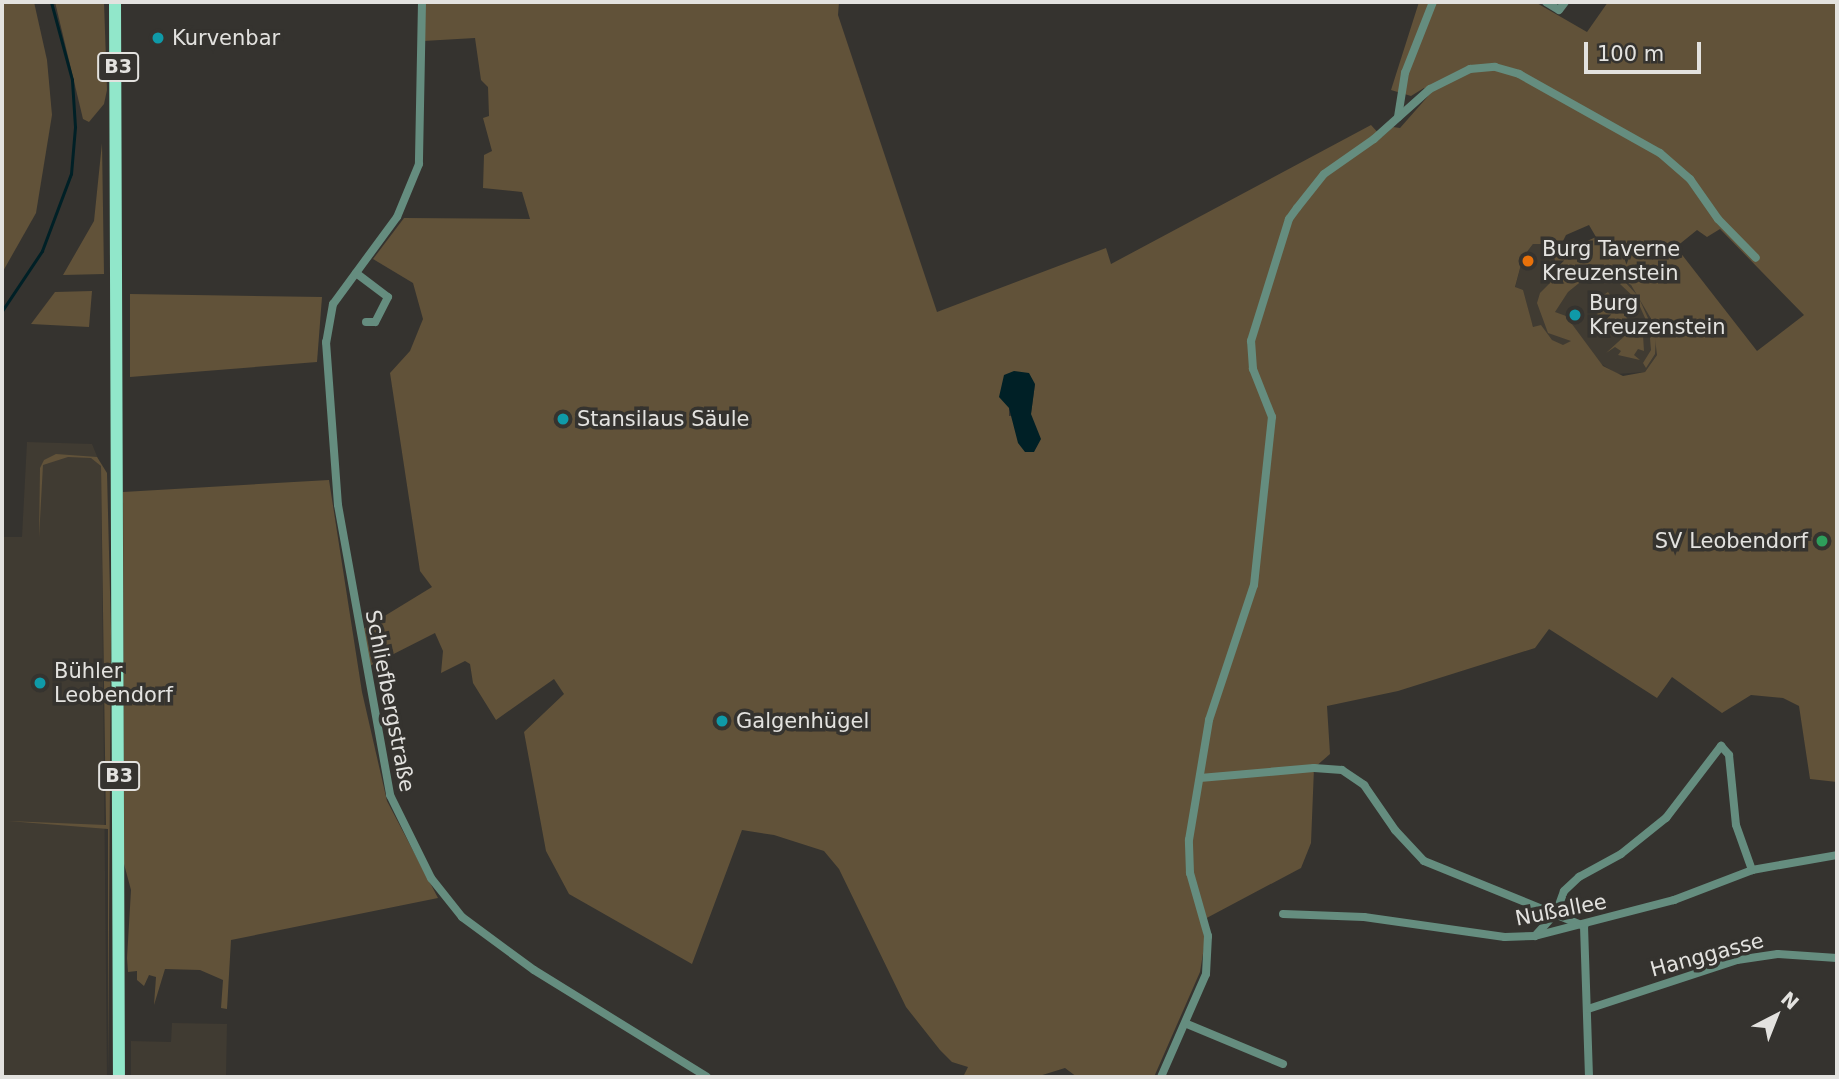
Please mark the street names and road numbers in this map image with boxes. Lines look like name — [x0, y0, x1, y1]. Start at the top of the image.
road number: B3 — [97, 52, 139, 82]
street label: Schliefbergstraße — [360, 608, 420, 794]
road number: B3 — [98, 761, 140, 792]
street label: Nußallee — [1513, 889, 1609, 931]
street label: Hanggasse — [1648, 928, 1766, 982]

